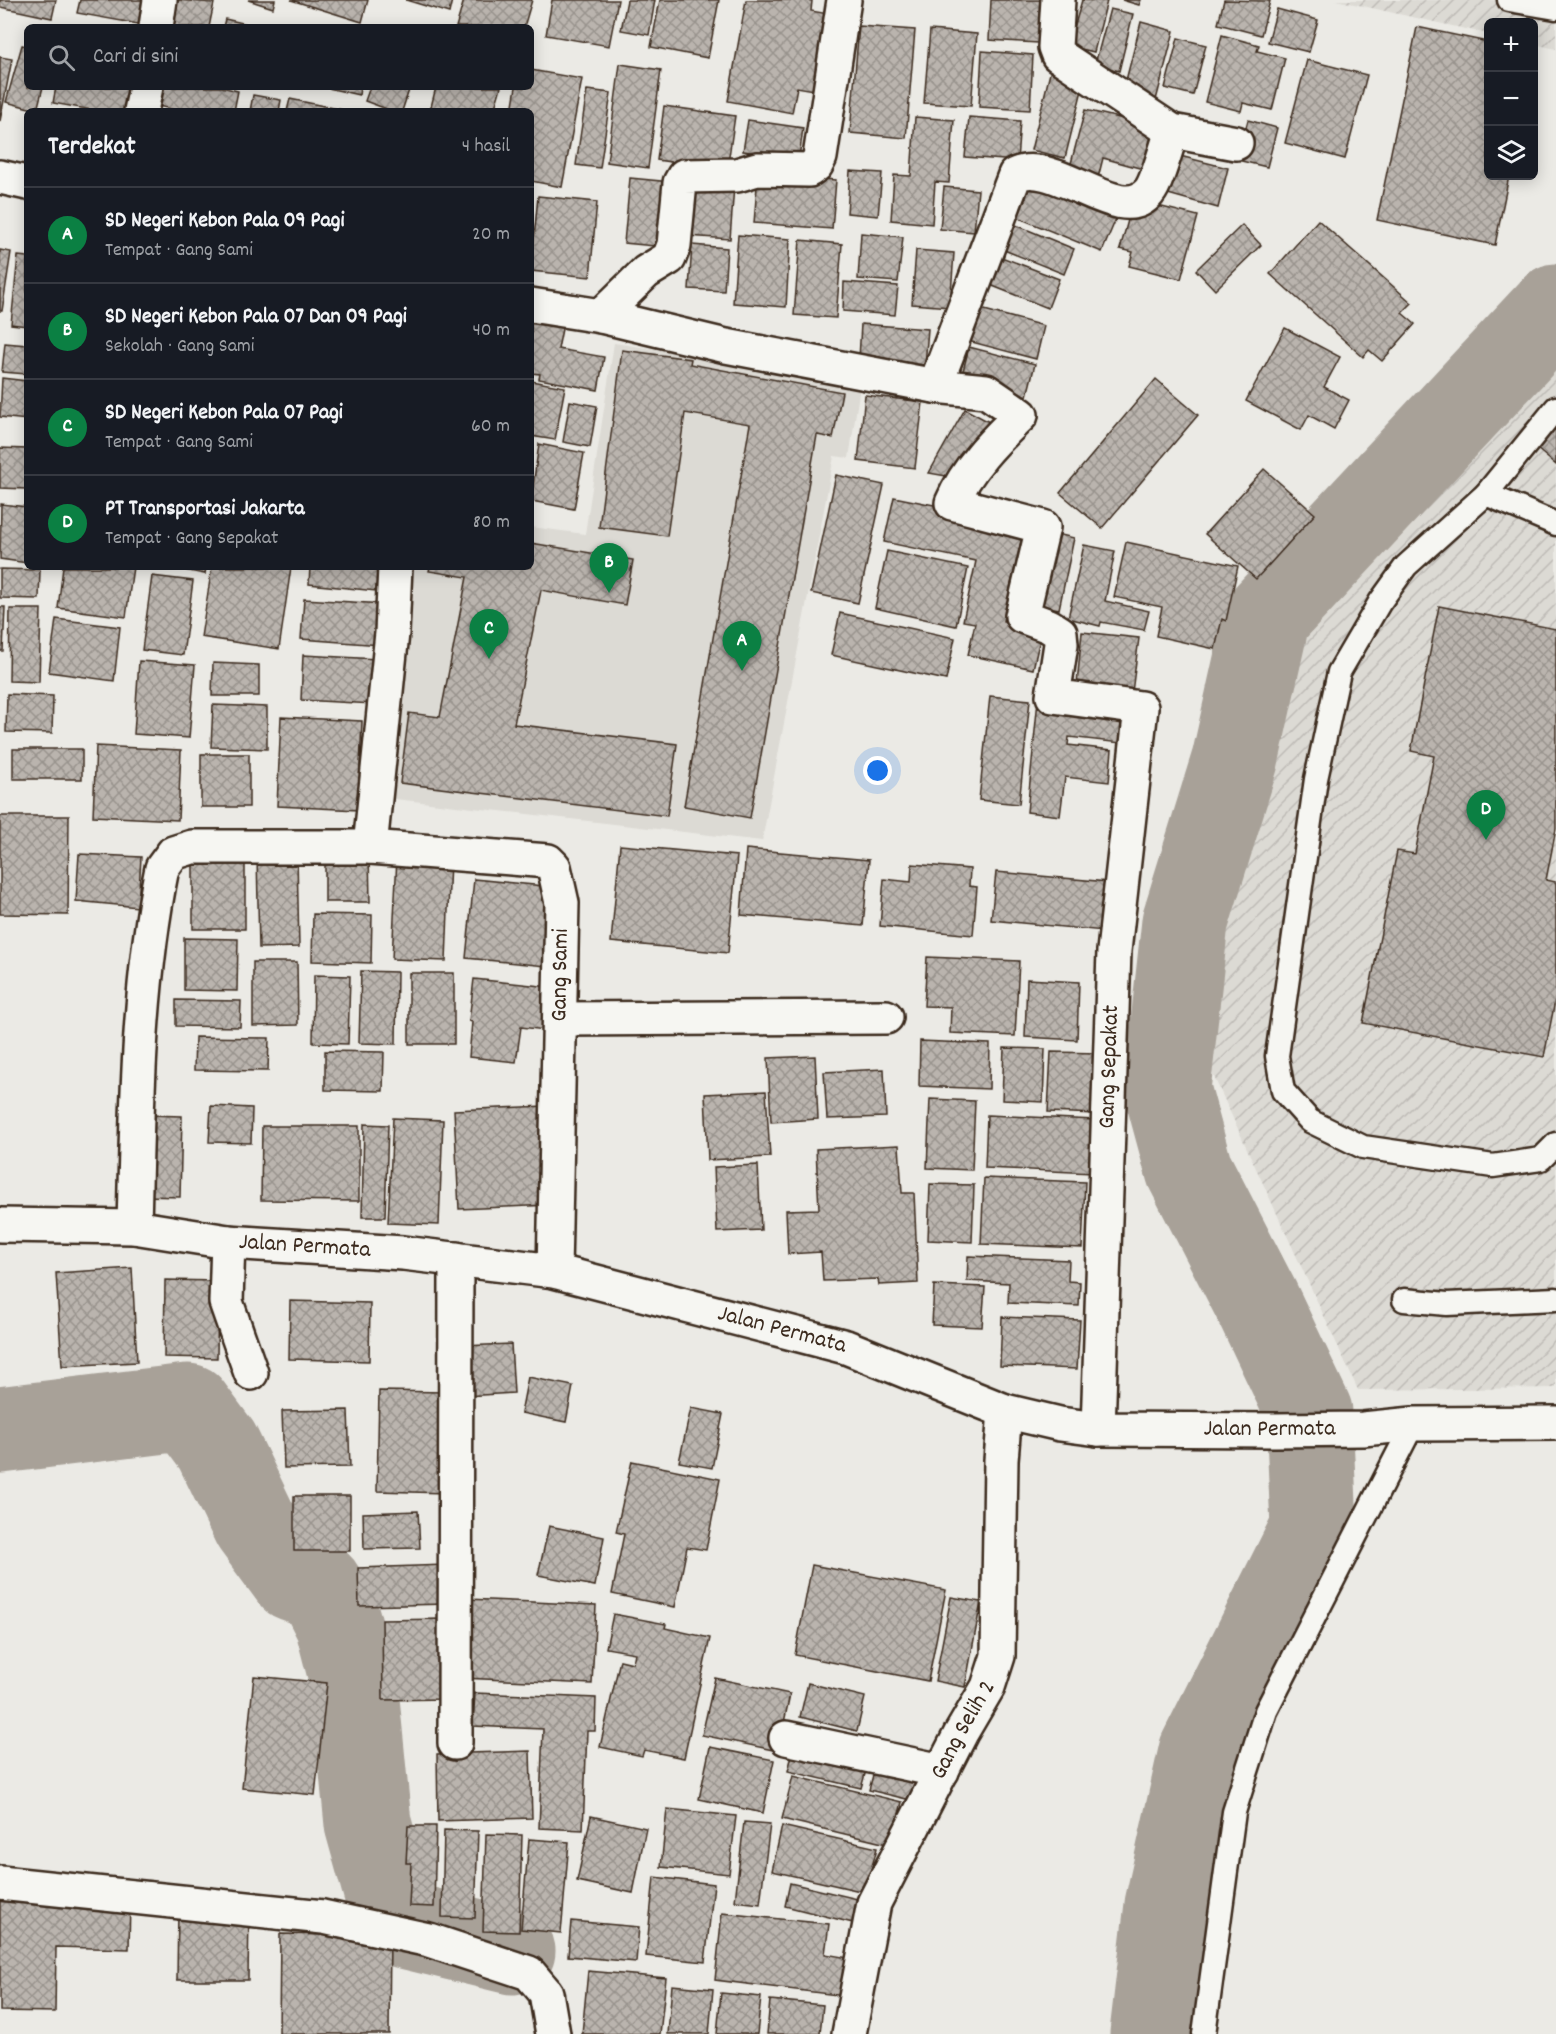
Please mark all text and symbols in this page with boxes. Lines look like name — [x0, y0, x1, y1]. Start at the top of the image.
map controls — [1484, 18, 1538, 180]
button: + — [1484, 18, 1538, 72]
search box — [24, 24, 534, 90]
icon: search — [45, 41, 78, 74]
text: Cari di sini — [93, 42, 178, 73]
button: − — [1484, 72, 1538, 126]
button: layers — [1484, 126, 1538, 180]
text: Terdekat — [48, 129, 136, 166]
text: 4 hasil — [462, 133, 510, 161]
text: SD Negeri Kebon Pala 09 Pagi — [105, 206, 345, 237]
text: A — [62, 221, 73, 249]
text: 20 m — [472, 221, 510, 249]
text: Tempat · Gang Sami — [105, 237, 253, 265]
text: SD Negeri Kebon Pala 07 Dan 09 Pagi — [105, 302, 407, 333]
text: B — [63, 317, 72, 345]
text: 40 m — [472, 317, 510, 345]
text: Sekolah · Gang Sami — [105, 333, 254, 361]
text: SD Negeri Kebon Pala 07 Pagi — [105, 398, 343, 429]
text: C — [63, 413, 72, 441]
text: 60 m — [471, 413, 510, 441]
text: Tempat · Gang Sami — [105, 429, 253, 457]
text: PT Transportasi Jakarta — [105, 494, 305, 525]
text: D — [62, 509, 73, 537]
text: 80 m — [473, 509, 510, 537]
text: Tempat · Gang Sepakat — [105, 525, 279, 553]
pin: B — [590, 544, 628, 593]
pin: C — [470, 610, 508, 659]
pin: A — [722, 622, 762, 671]
your location — [863, 756, 892, 785]
pin: D — [1466, 790, 1506, 840]
street label: Gang Sami — [543, 928, 579, 1022]
street label: Gang Sepakat — [1091, 1004, 1129, 1130]
street label: Jalan Permata — [238, 1226, 372, 1268]
street label: Jalan Permata — [714, 1297, 851, 1364]
street label: Jalan Permata — [1203, 1412, 1336, 1447]
street label: Gang Selih 2 — [923, 1674, 1005, 1786]

